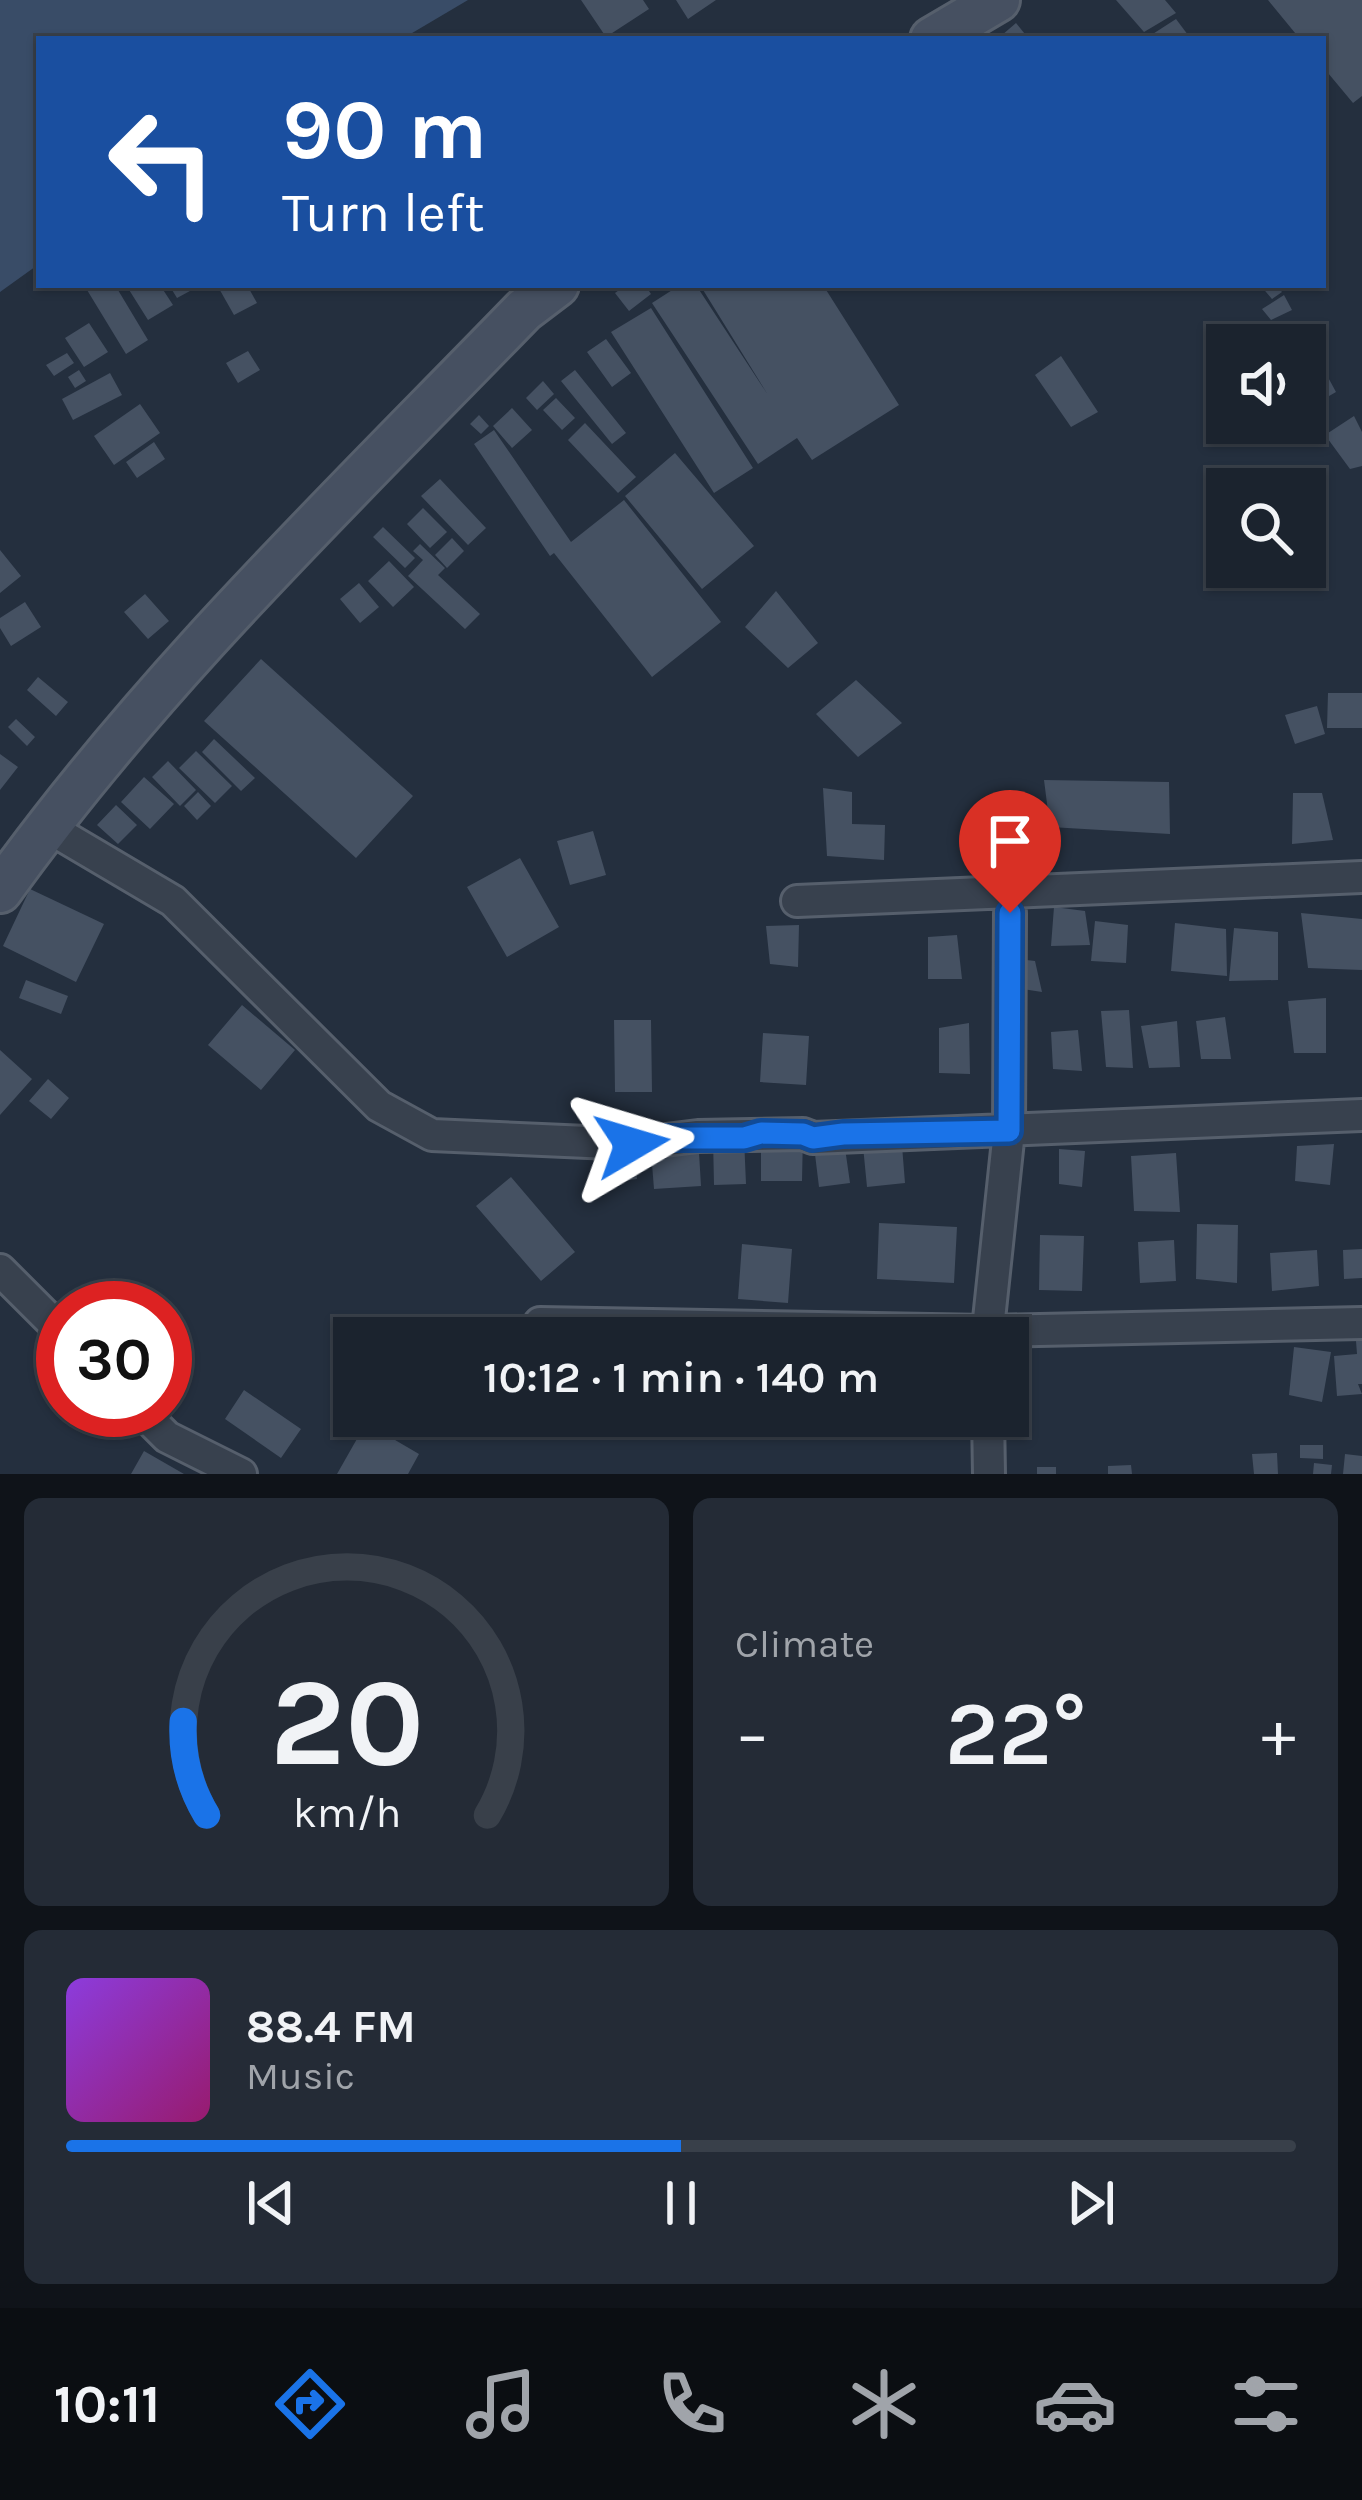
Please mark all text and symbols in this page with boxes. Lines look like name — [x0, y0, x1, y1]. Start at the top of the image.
text: 90 m — [282, 81, 487, 179]
icon: left — [84, 84, 240, 240]
text: Turn left — [282, 181, 485, 245]
map controls — [1206, 324, 1326, 588]
button: sound — [1206, 324, 1326, 444]
button: search — [1206, 468, 1326, 588]
pin — [959, 790, 1061, 913]
icon: arrive — [977, 808, 1043, 874]
position arrow — [569, 1081, 695, 1207]
speed limit sign: 30 — [36, 1281, 192, 1437]
text: 10:12 · 1 min · 140 m — [483, 1351, 879, 1403]
text: Climate — [735, 1621, 874, 1667]
text: 20 — [269, 1650, 424, 1795]
text: 22° — [945, 1681, 1086, 1787]
text: − — [735, 1695, 770, 1773]
text: + — [1261, 1695, 1296, 1773]
text: km/h — [292, 1788, 401, 1838]
text: 88.4 FM — [246, 2001, 416, 2053]
text: Music — [246, 2053, 355, 2099]
icon: previous — [238, 2170, 304, 2236]
icon: pause — [648, 2170, 714, 2236]
icon: next — [1058, 2170, 1124, 2236]
icon: directions — [268, 2362, 352, 2446]
icon: music — [459, 2362, 543, 2446]
icon: phone — [650, 2362, 734, 2446]
icon: climate — [842, 2362, 926, 2446]
icon: car — [1033, 2362, 1117, 2446]
icon: filters — [1224, 2362, 1308, 2446]
text: 10:11 — [54, 2372, 160, 2436]

